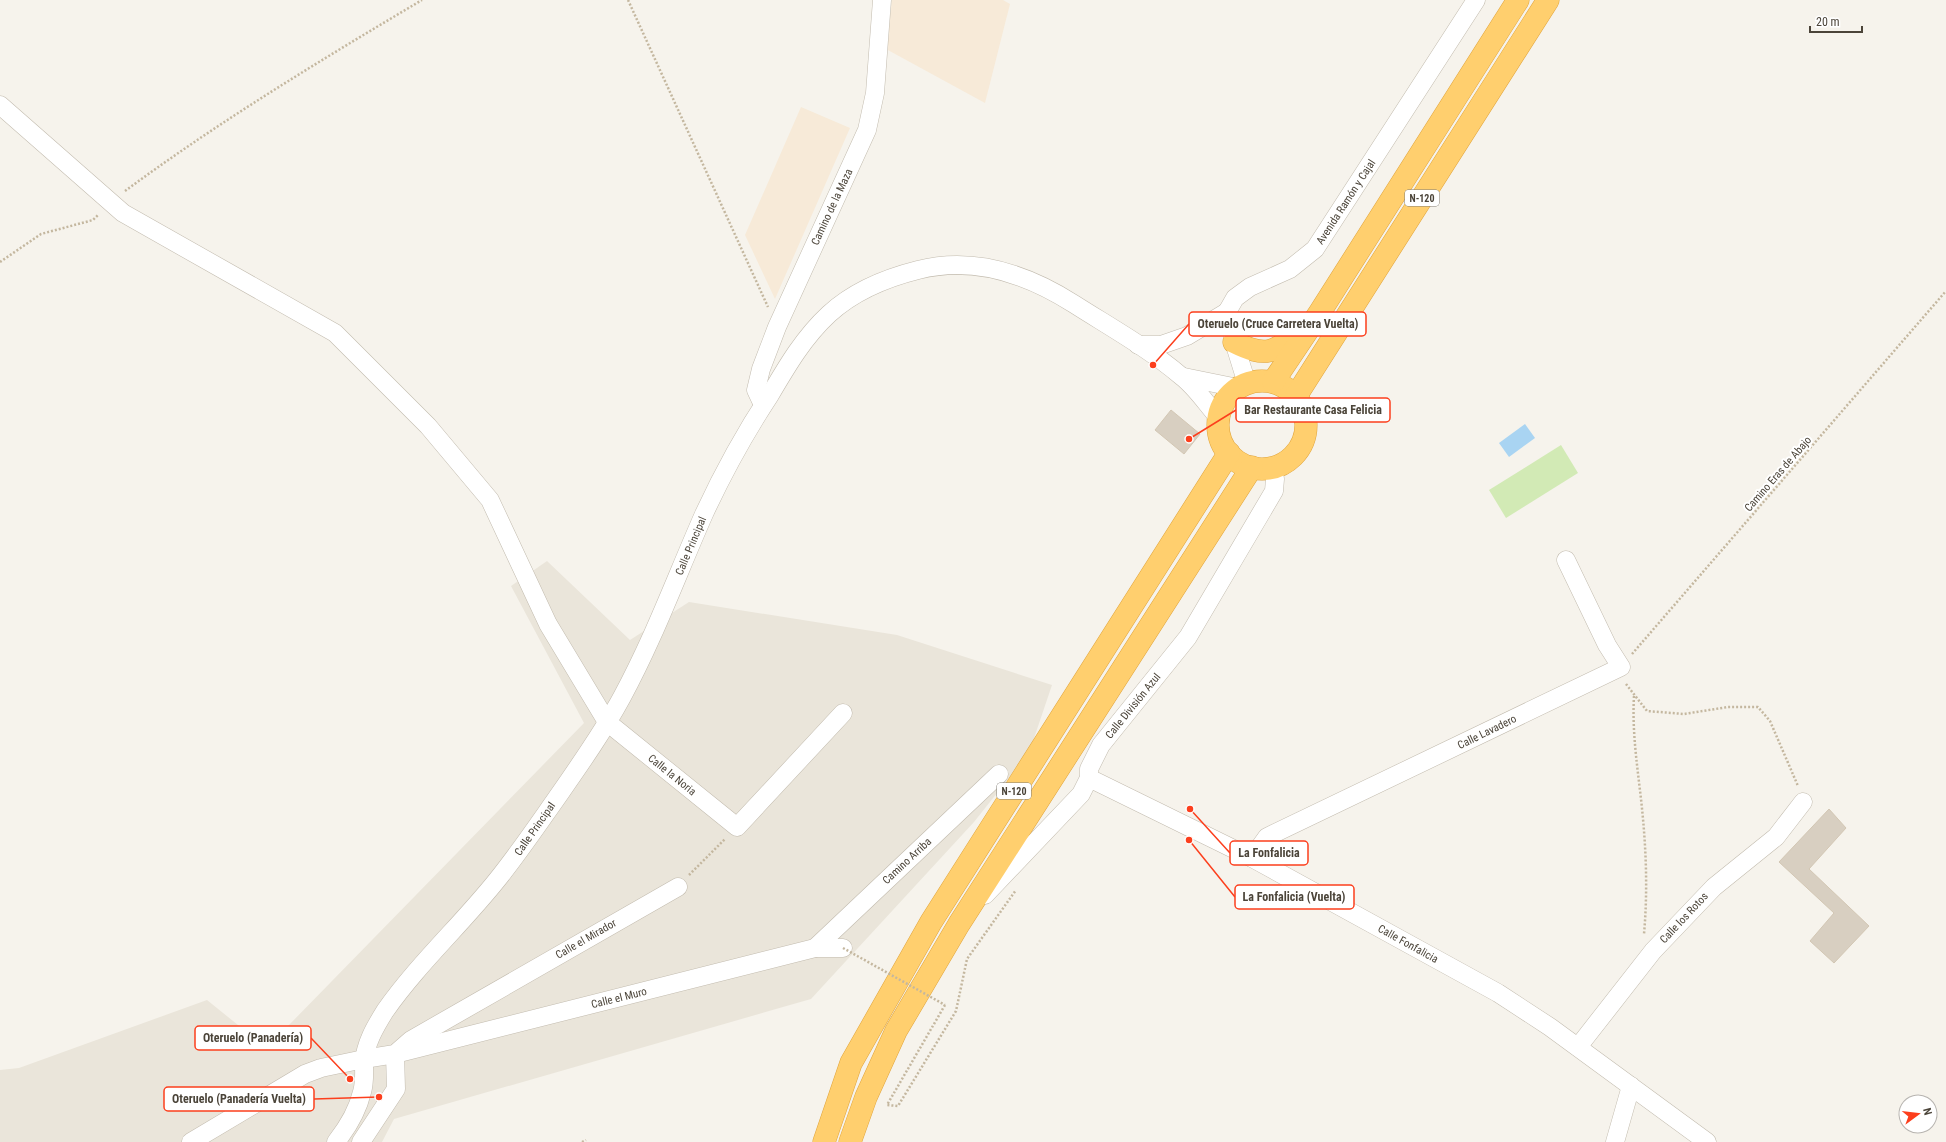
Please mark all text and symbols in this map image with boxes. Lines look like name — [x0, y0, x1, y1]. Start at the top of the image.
scale bar — [1810, 8, 1862, 34]
text: 20 m — [1816, 15, 1840, 29]
street label: Avenida Ramón y Cajal — [1314, 157, 1378, 247]
street label: Camino de la Maza — [809, 167, 855, 247]
road number: N-120 — [1405, 190, 1439, 206]
callout: Oteruelo (Cruce Carretera Vuelta) — [1189, 312, 1366, 336]
text: Oteruelo (Cruce Carretera Vuelta) — [1197, 317, 1359, 331]
callout: Bar Restaurante Casa Felicia — [1236, 398, 1390, 422]
text: Bar Restaurante Casa Felicia — [1244, 403, 1382, 417]
street label: Camino Eras de Abajo — [1742, 433, 1814, 514]
street label: Calle Principal — [673, 515, 709, 577]
street label: Calle División Azul — [1103, 671, 1163, 741]
street label: Calle Lavadero — [1455, 712, 1519, 752]
street label: Calle la Noria — [645, 752, 699, 798]
road number: N-120 — [997, 783, 1031, 799]
street label: Calle Principal — [512, 800, 558, 858]
street label: Camino Arriba — [880, 835, 934, 887]
callout: La Fonfalicia — [1230, 841, 1308, 865]
text: La Fonfalicia — [1238, 846, 1300, 860]
callout: La Fonfalicia (Vuelta) — [1235, 885, 1354, 909]
text: La Fonfalicia (Vuelta) — [1243, 890, 1346, 904]
street label: Calle los Rotos — [1657, 890, 1711, 946]
street label: Calle el Mirador — [553, 916, 619, 962]
street label: Calle Fonfalicia — [1376, 922, 1440, 966]
street label: Calle el Muro — [590, 985, 649, 1011]
callout: Oteruelo (Panadería) — [195, 1026, 311, 1050]
text: Oteruelo (Panadería) — [203, 1031, 303, 1045]
callout: Oteruelo (Panadería Vuelta) — [164, 1087, 314, 1111]
text: Oteruelo (Panadería Vuelta) — [172, 1092, 306, 1106]
north arrow — [1898, 1094, 1938, 1134]
text: N — [1920, 1107, 1934, 1117]

